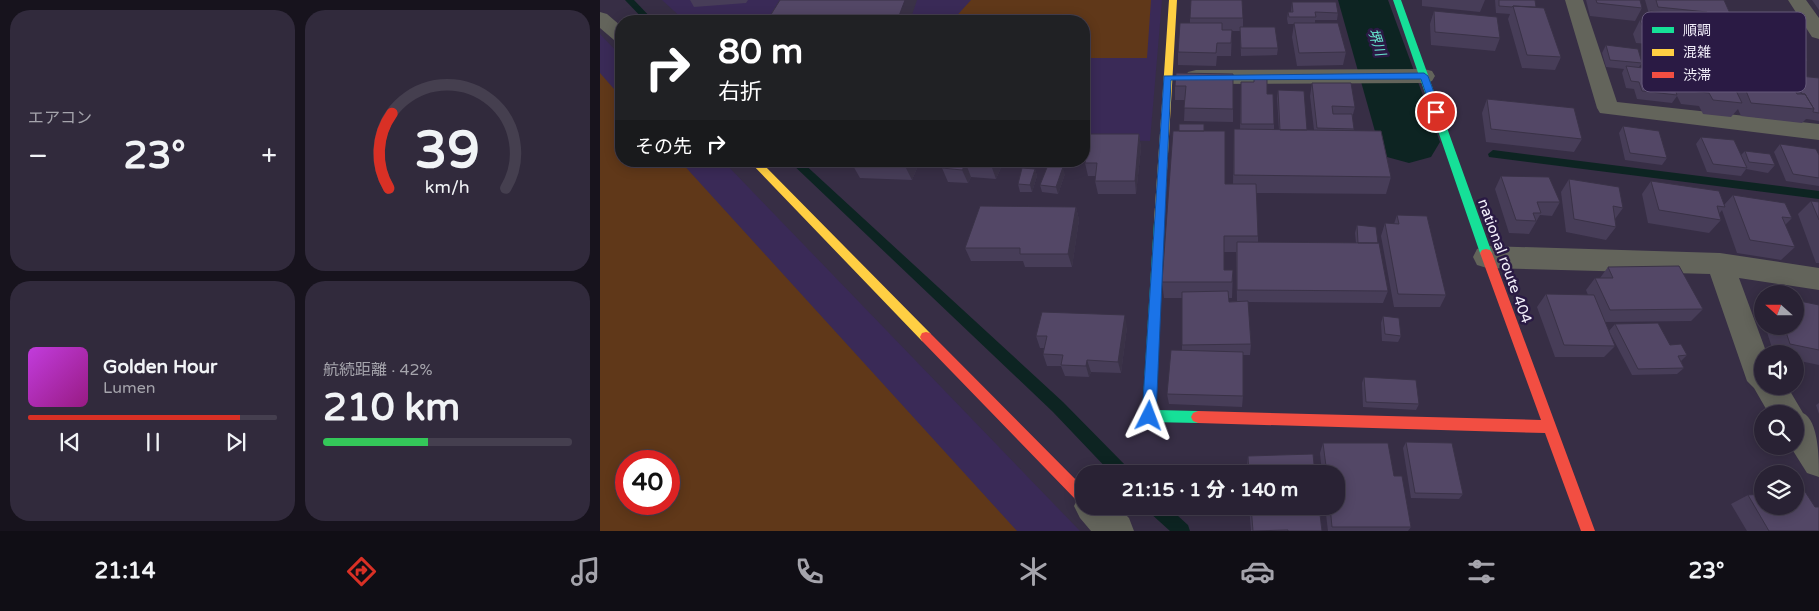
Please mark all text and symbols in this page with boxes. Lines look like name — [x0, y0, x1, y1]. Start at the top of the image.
legend — [1642, 12, 1806, 92]
text: 順調 — [1683, 22, 1711, 39]
water label: 堺川 — [1364, 26, 1390, 60]
text: 80 m — [718, 31, 803, 73]
icon: right — [635, 35, 700, 100]
text: 混雑 — [1683, 44, 1711, 61]
text: 渋滞 — [1683, 67, 1711, 84]
text: 右折 — [718, 79, 762, 105]
pin — [1415, 91, 1457, 133]
icon: arrive — [1422, 98, 1450, 126]
text: エアコン — [28, 108, 92, 128]
text: 39 — [415, 119, 480, 182]
icon: right — [702, 130, 730, 158]
text: 23° — [124, 133, 186, 179]
text: その先 — [635, 136, 692, 158]
text: − — [28, 139, 48, 173]
text: + — [261, 139, 277, 173]
text: km/h — [425, 177, 470, 198]
street label: national route 404 — [1474, 196, 1536, 326]
north arrow — [1754, 285, 1804, 335]
map controls — [1754, 285, 1804, 515]
button: sound — [1754, 345, 1804, 395]
text: Golden Hour — [103, 356, 217, 378]
text: 航続距離 · 42% — [323, 360, 433, 380]
text: Lumen — [103, 378, 155, 398]
text: 210 km — [323, 385, 460, 431]
position arrow — [1122, 389, 1174, 441]
button: search — [1754, 405, 1804, 455]
icon: previous — [56, 428, 84, 456]
icon: pause — [139, 428, 167, 456]
icon: next — [222, 428, 250, 456]
speed limit sign: 40 — [615, 450, 680, 515]
button: layers — [1754, 465, 1804, 515]
text: 21:15 · 1 分 · 140 m — [1122, 479, 1298, 501]
icon: directions — [344, 554, 379, 589]
icon: music — [568, 554, 603, 589]
icon: phone — [792, 554, 827, 589]
icon: climate — [1016, 554, 1051, 589]
icon: car — [1240, 554, 1275, 589]
icon: filters — [1464, 554, 1499, 589]
text: 21:14 — [95, 558, 155, 584]
text: 23° — [1688, 558, 1724, 584]

